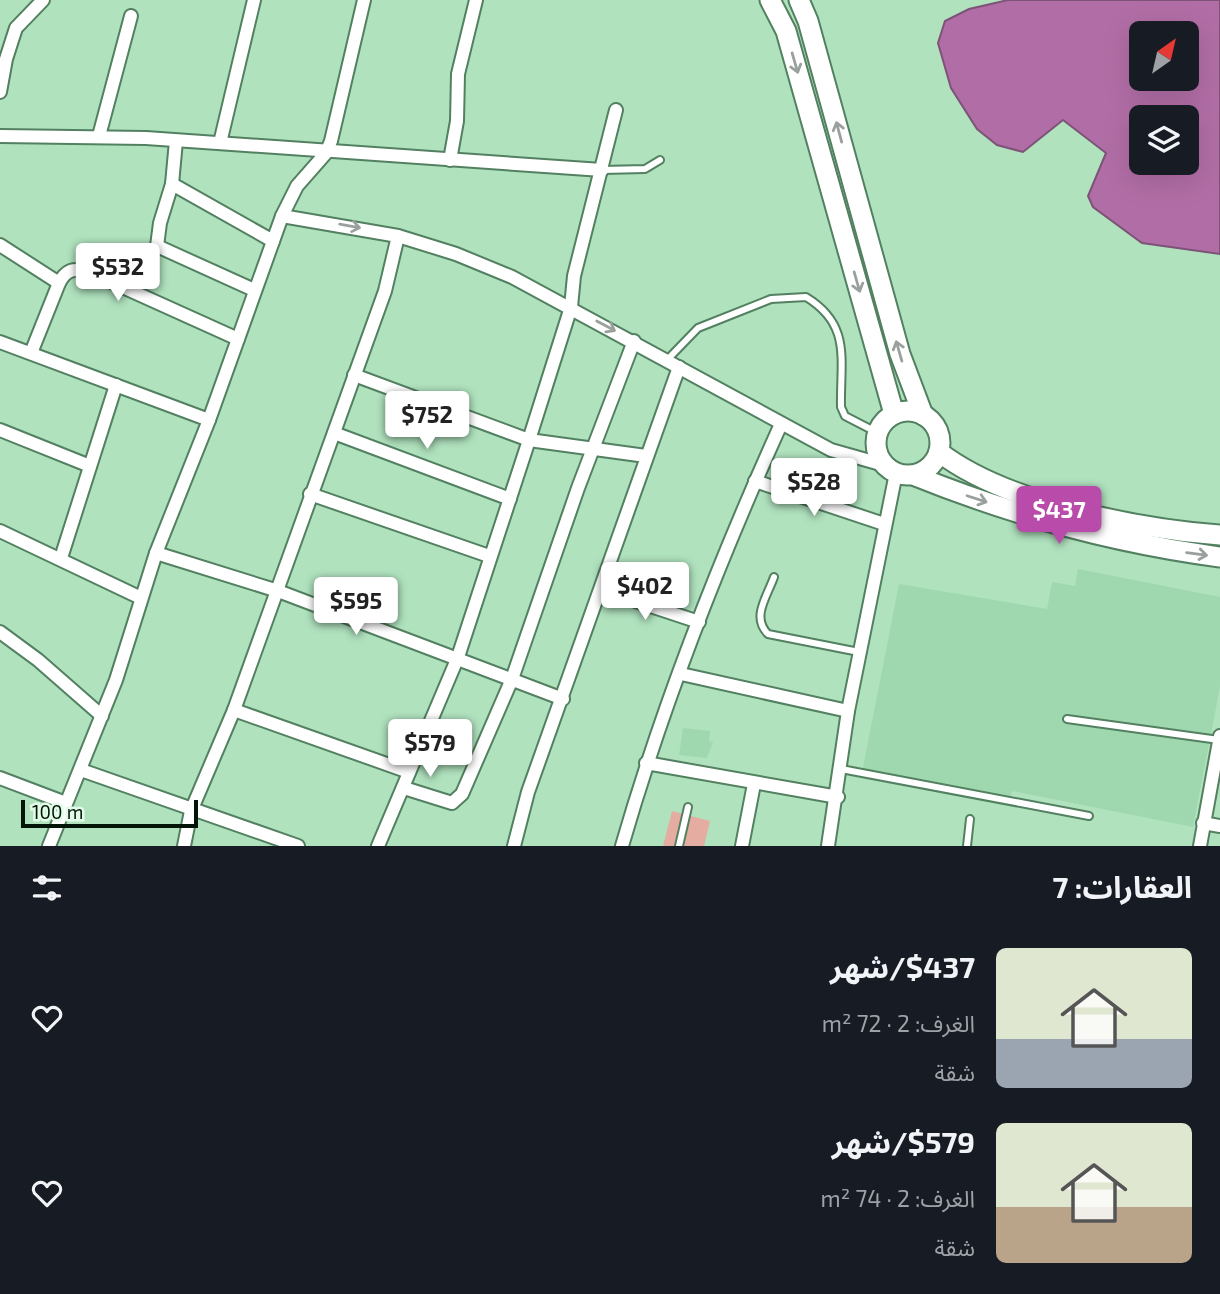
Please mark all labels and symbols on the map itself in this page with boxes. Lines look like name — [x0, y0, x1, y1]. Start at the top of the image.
north arrow — [1129, 21, 1199, 91]
one-way arrow — [789, 51, 802, 74]
one-way arrow — [831, 121, 844, 143]
one-way arrow — [338, 219, 361, 233]
pin: $532 — [77, 244, 159, 303]
one-way arrow — [851, 270, 864, 293]
one-way arrow — [595, 320, 616, 333]
one-way arrow — [892, 340, 905, 362]
pin: $752 — [386, 392, 468, 451]
pin: $528 — [773, 458, 855, 518]
pin: $437 — [1018, 486, 1100, 546]
one-way arrow — [965, 494, 987, 506]
one-way arrow — [1185, 548, 1208, 561]
pin: $402 — [604, 562, 686, 622]
pin: $595 — [315, 578, 397, 637]
pin: $579 — [389, 720, 471, 779]
scale bar — [21, 797, 198, 829]

